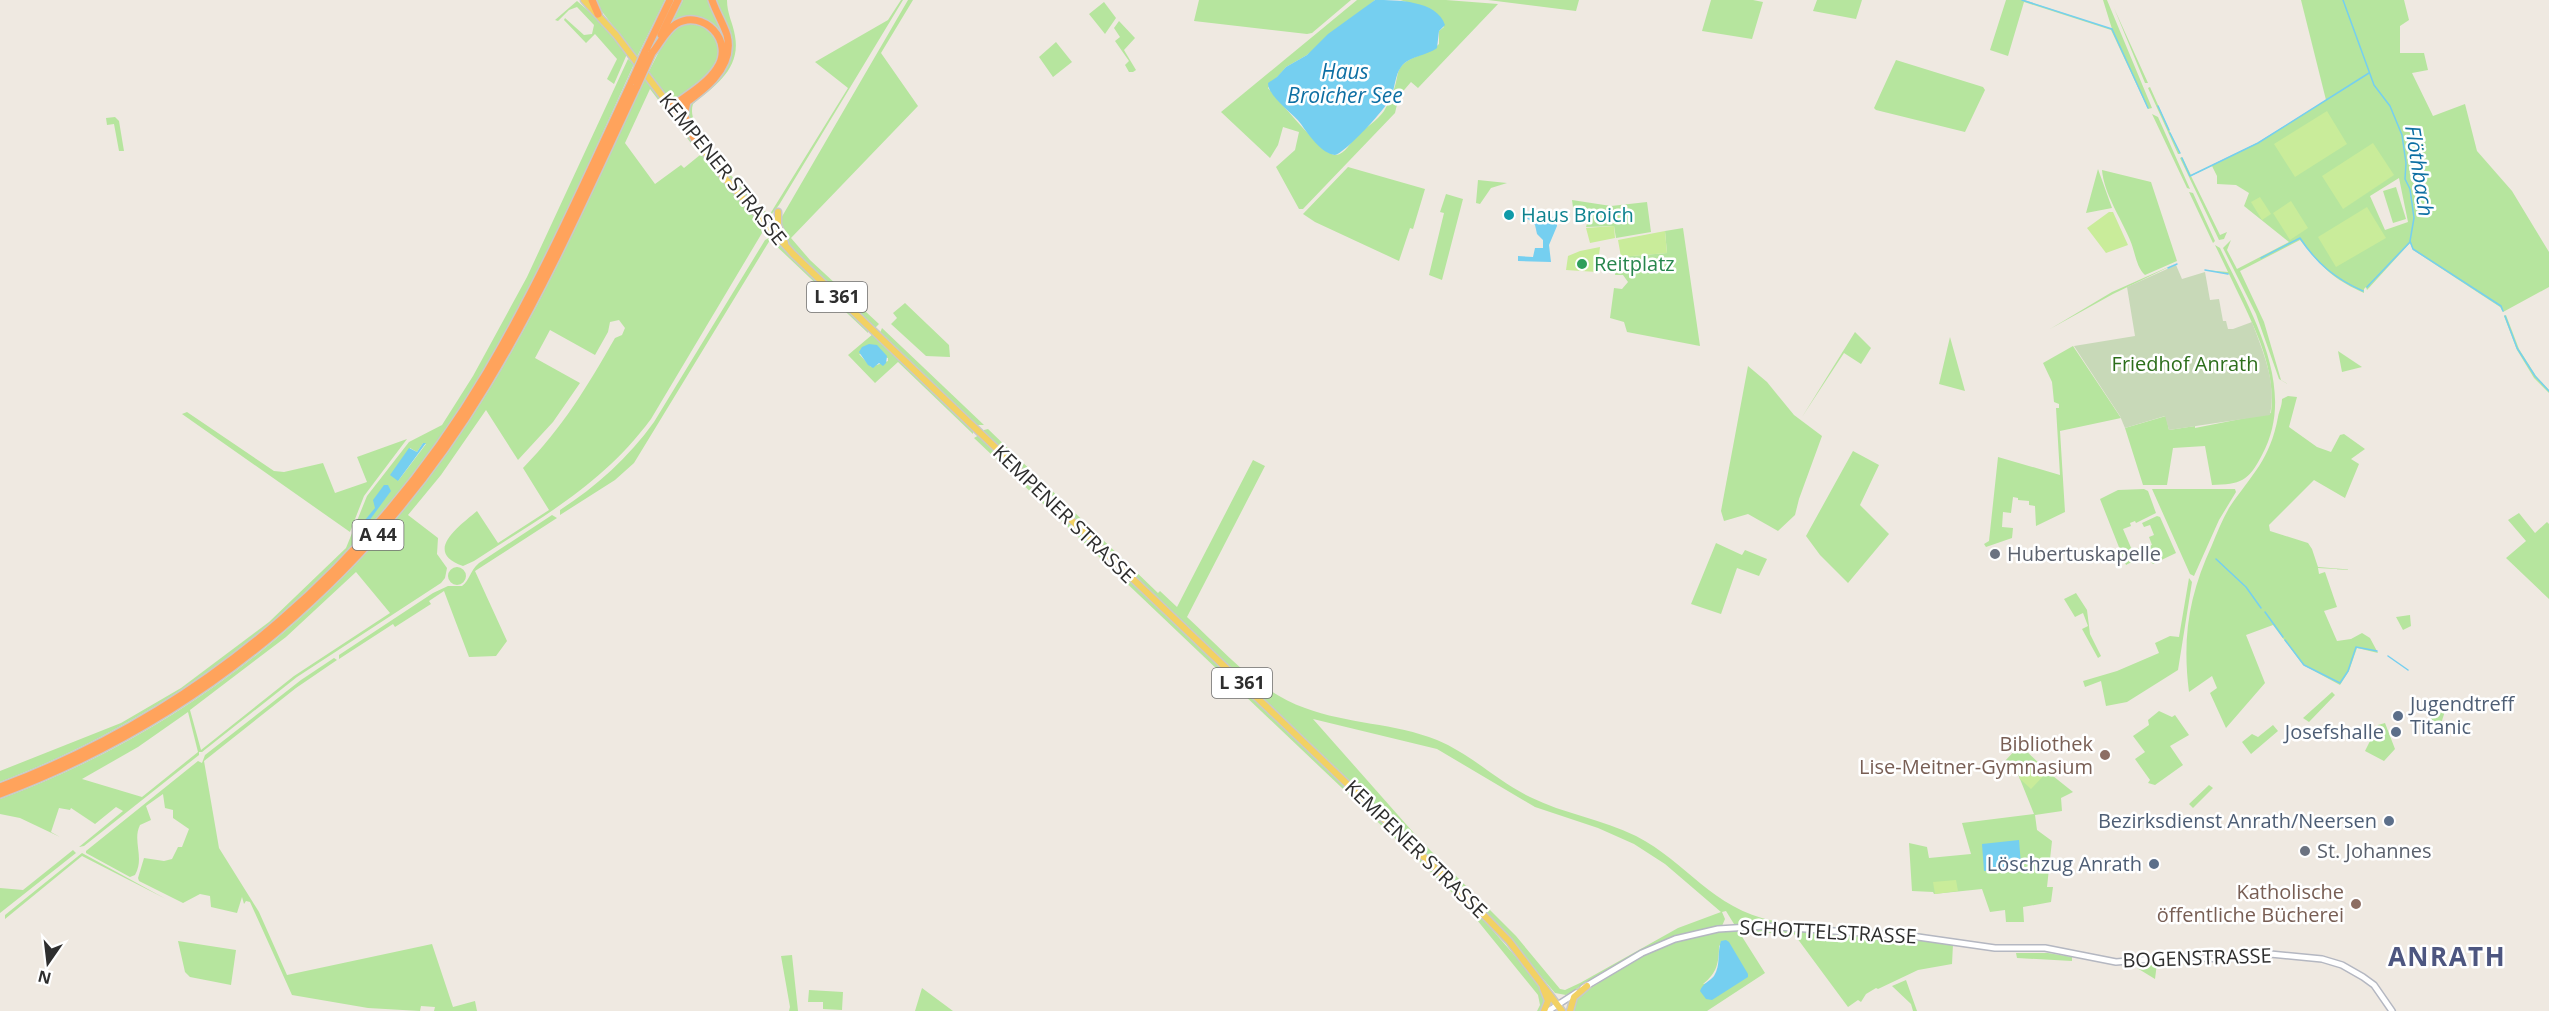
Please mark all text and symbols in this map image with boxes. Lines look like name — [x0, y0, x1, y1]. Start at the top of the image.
water label: Haus Broicher See — [1287, 57, 1403, 109]
street label: KEMPENER STRASSE — [654, 87, 793, 250]
water label: Flöthbach — [2399, 123, 2441, 218]
place label: Haus Broich — [1521, 201, 1634, 228]
marker: Haus Broich — [1502, 208, 1516, 222]
place label: Reitplatz — [1594, 250, 1675, 277]
marker: Reitplatz — [1575, 257, 1589, 271]
road number: L 361 — [807, 282, 867, 312]
park label: Friedhof Anrath — [2112, 350, 2258, 377]
street label: KEMPENER STRASSE — [987, 439, 1141, 589]
road number: A 44 — [352, 520, 404, 550]
place label: Hubertuskapelle — [2007, 540, 2161, 567]
marker: Hubertuskapelle — [1988, 547, 2002, 561]
road number: L 361 — [1212, 668, 1272, 698]
place label: Jugendtreff Titanic — [2408, 690, 2516, 740]
marker: Jugendtreff Titanic — [2391, 709, 2405, 723]
place label: Josefshalle — [2283, 718, 2384, 745]
marker: Josefshalle — [2389, 725, 2403, 739]
place label: Bibliothek Lise-Meitner-Gymnasium — [1859, 730, 2093, 780]
marker: Bibliothek Lise-Meitner-Gymnasium — [2098, 748, 2112, 762]
street label: KEMPENER STRASSE — [1339, 774, 1493, 924]
place label: Bezirksdienst Anrath/Neersen — [2098, 807, 2377, 834]
marker: Bezirksdienst Anrath/Neersen — [2382, 814, 2396, 828]
place label: St. Johannes — [2317, 837, 2432, 864]
marker: St. Johannes — [2298, 844, 2312, 858]
place label: Löschzug Anrath — [1987, 850, 2142, 877]
marker: Löschzug Anrath — [2147, 857, 2161, 871]
place label: Katholische öffentliche Bücherei — [2157, 878, 2344, 928]
marker: Katholische öffentliche Bücherei — [2349, 897, 2363, 911]
street label: SCHOTTELSTRASSE — [1739, 913, 1917, 950]
north arrow — [18, 933, 78, 993]
district label: ANRATH — [2388, 938, 2506, 974]
street label: BOGENSTRASSE — [2122, 941, 2272, 974]
text: N — [35, 965, 53, 990]

